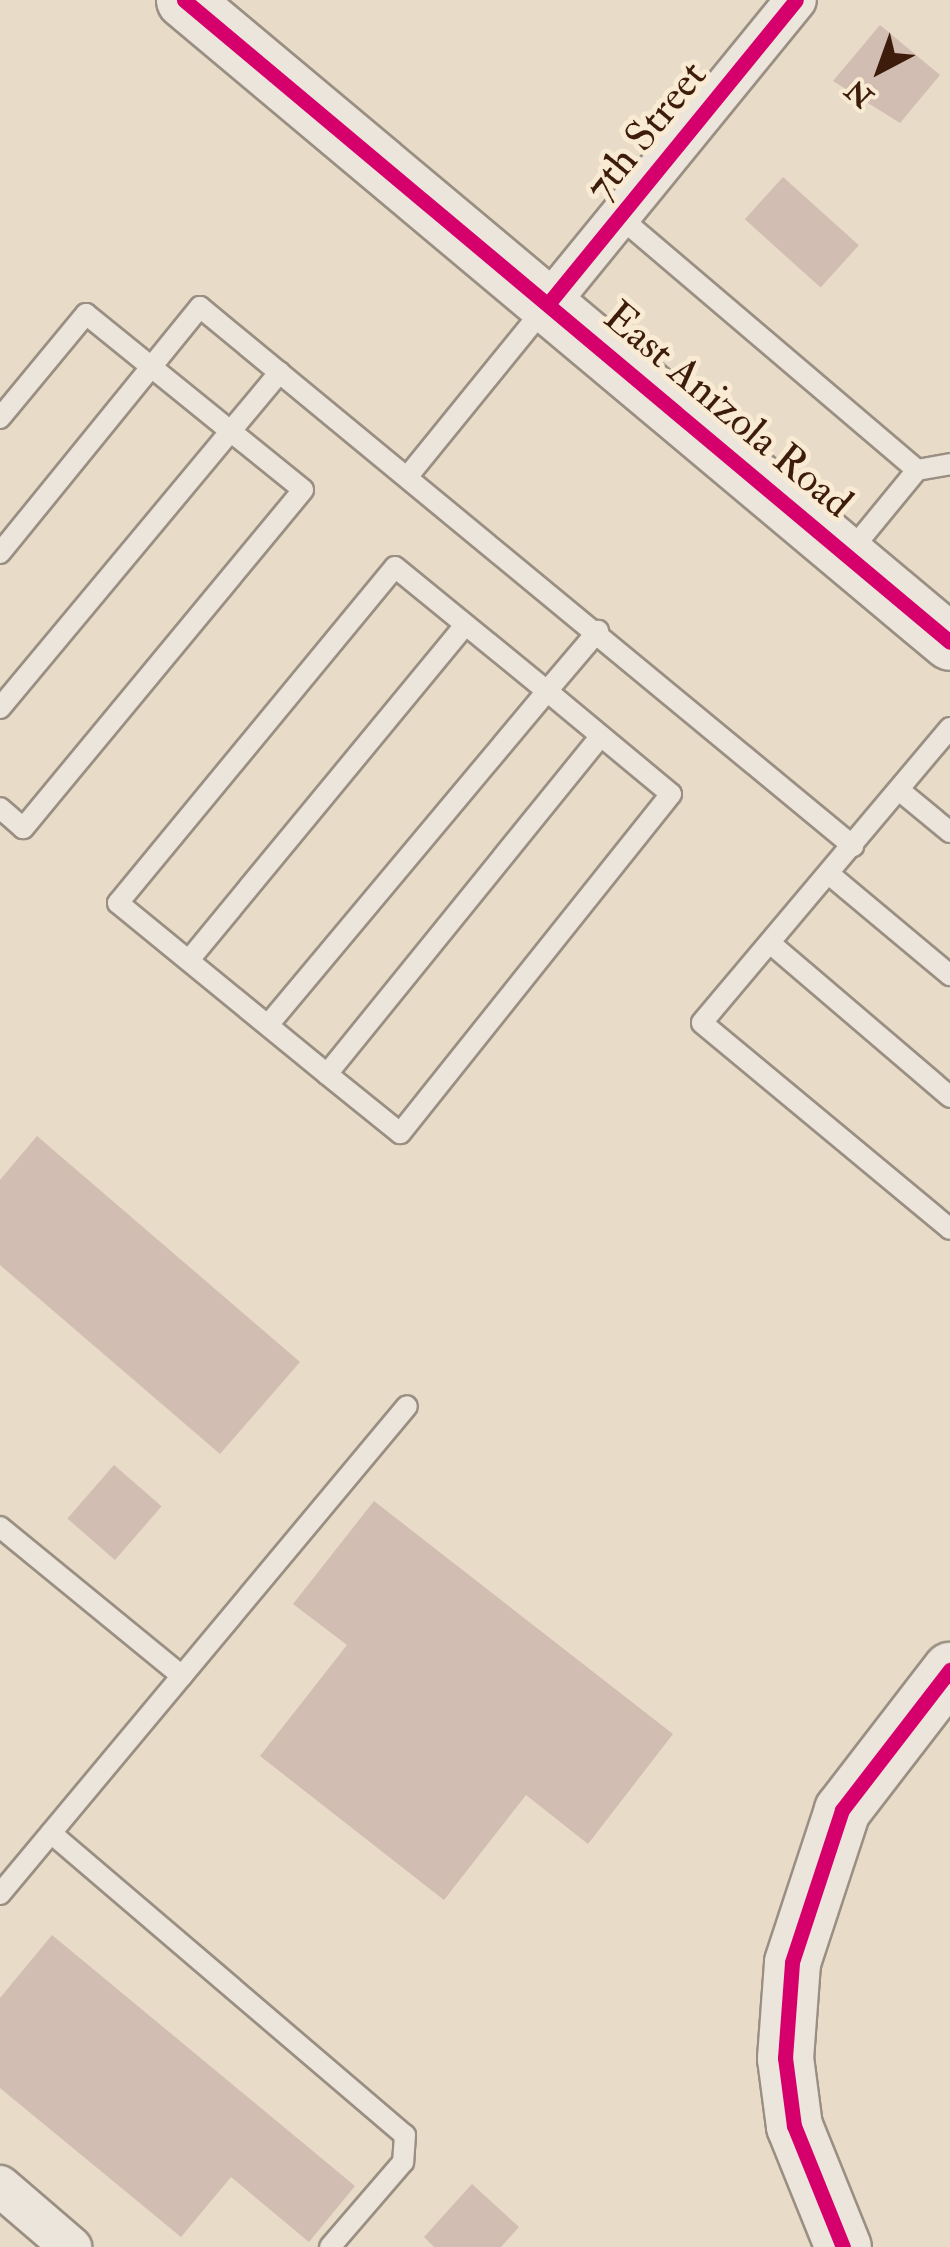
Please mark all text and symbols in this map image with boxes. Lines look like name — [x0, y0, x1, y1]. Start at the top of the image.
north arrow — [830, 20, 930, 120]
street label: 7th Street — [575, 51, 717, 211]
text: N — [839, 72, 881, 114]
street label: East Anizola Road — [593, 291, 863, 529]

